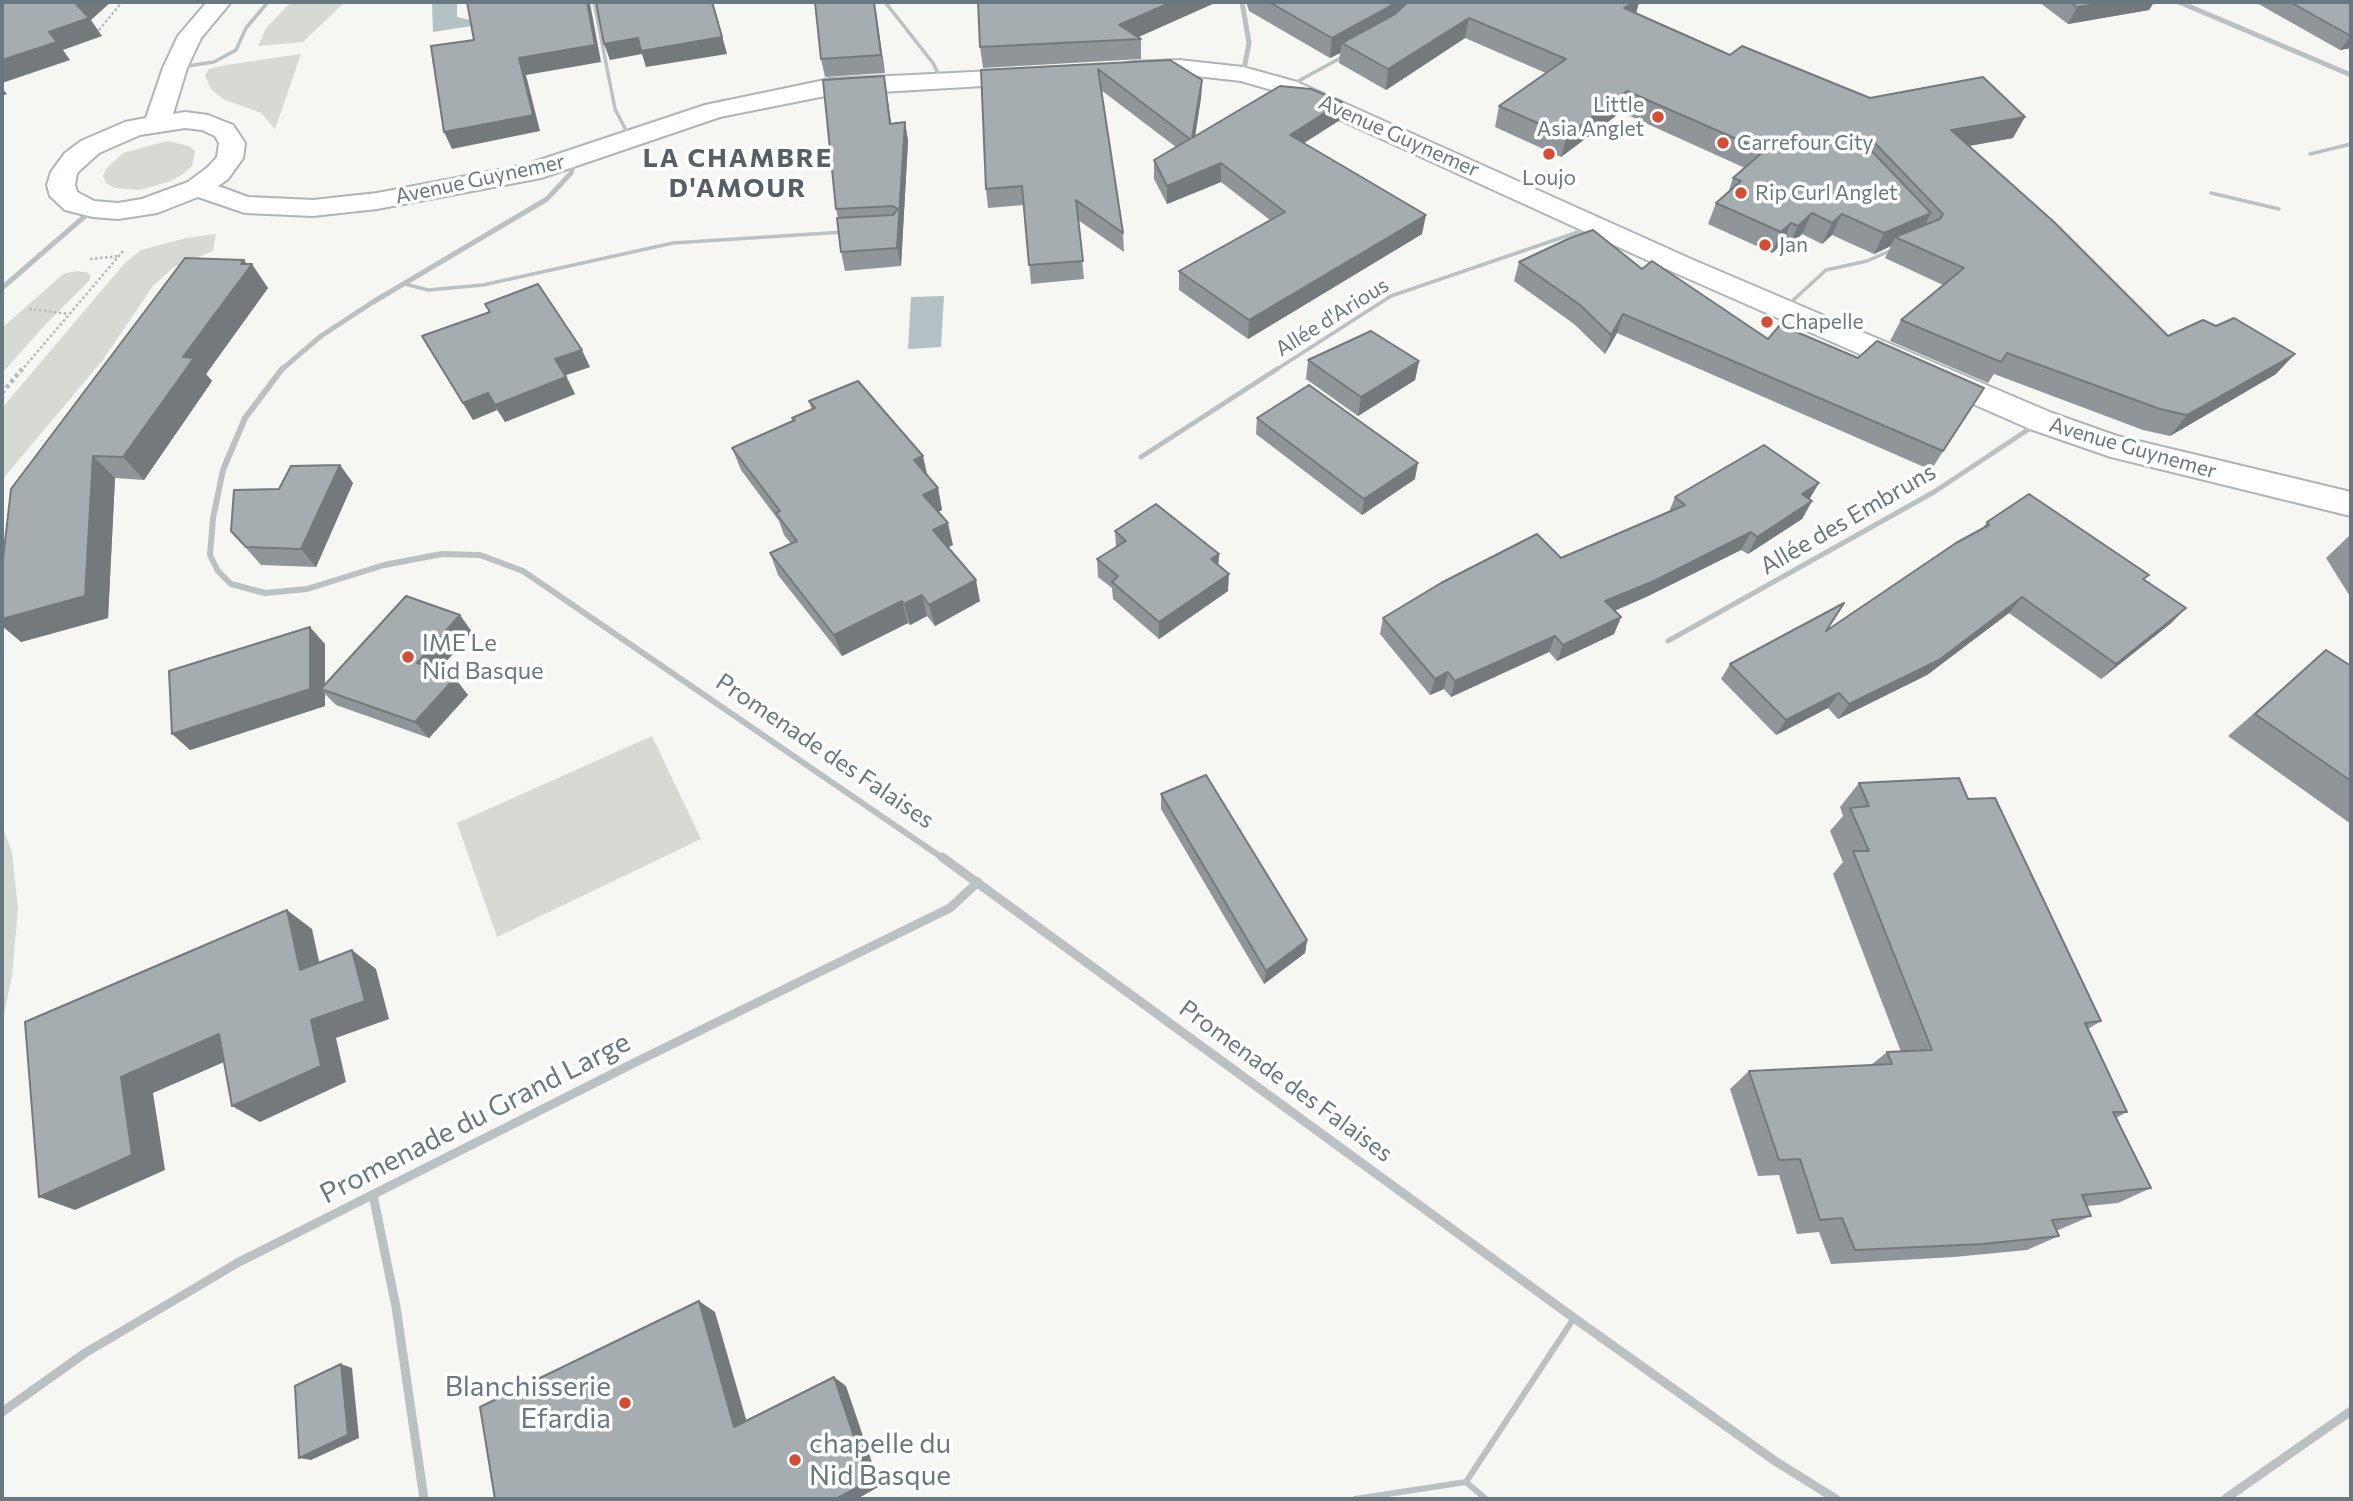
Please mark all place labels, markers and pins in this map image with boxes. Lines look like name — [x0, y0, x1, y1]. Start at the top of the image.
place label: Little Asia Anglet — [1537, 92, 1644, 142]
marker: Little Asia Anglet — [1650, 109, 1666, 125]
place label: Carrefour City — [1737, 130, 1873, 156]
marker: Carrefour City — [1715, 135, 1731, 151]
marker: Loujo — [1541, 146, 1557, 162]
place label: Loujo — [1522, 165, 1576, 191]
place label: Rip Curl Anglet — [1755, 180, 1898, 206]
marker: Rip Curl Anglet — [1733, 185, 1749, 201]
place label: Jan — [1779, 232, 1808, 258]
marker: Jan — [1757, 237, 1773, 253]
place label: Chapelle — [1781, 309, 1864, 335]
marker: Chapelle — [1759, 314, 1775, 330]
place label: IME Le Nid Basque — [422, 629, 544, 685]
marker: IME Le Nid Basque — [400, 649, 416, 665]
place label: Blanchisserie Efardia — [445, 1370, 611, 1436]
marker: Blanchisserie Efardia — [617, 1395, 633, 1411]
place label: chapelle du Nid Basque — [809, 1427, 951, 1493]
marker: chapelle du Nid Basque — [787, 1452, 803, 1468]

